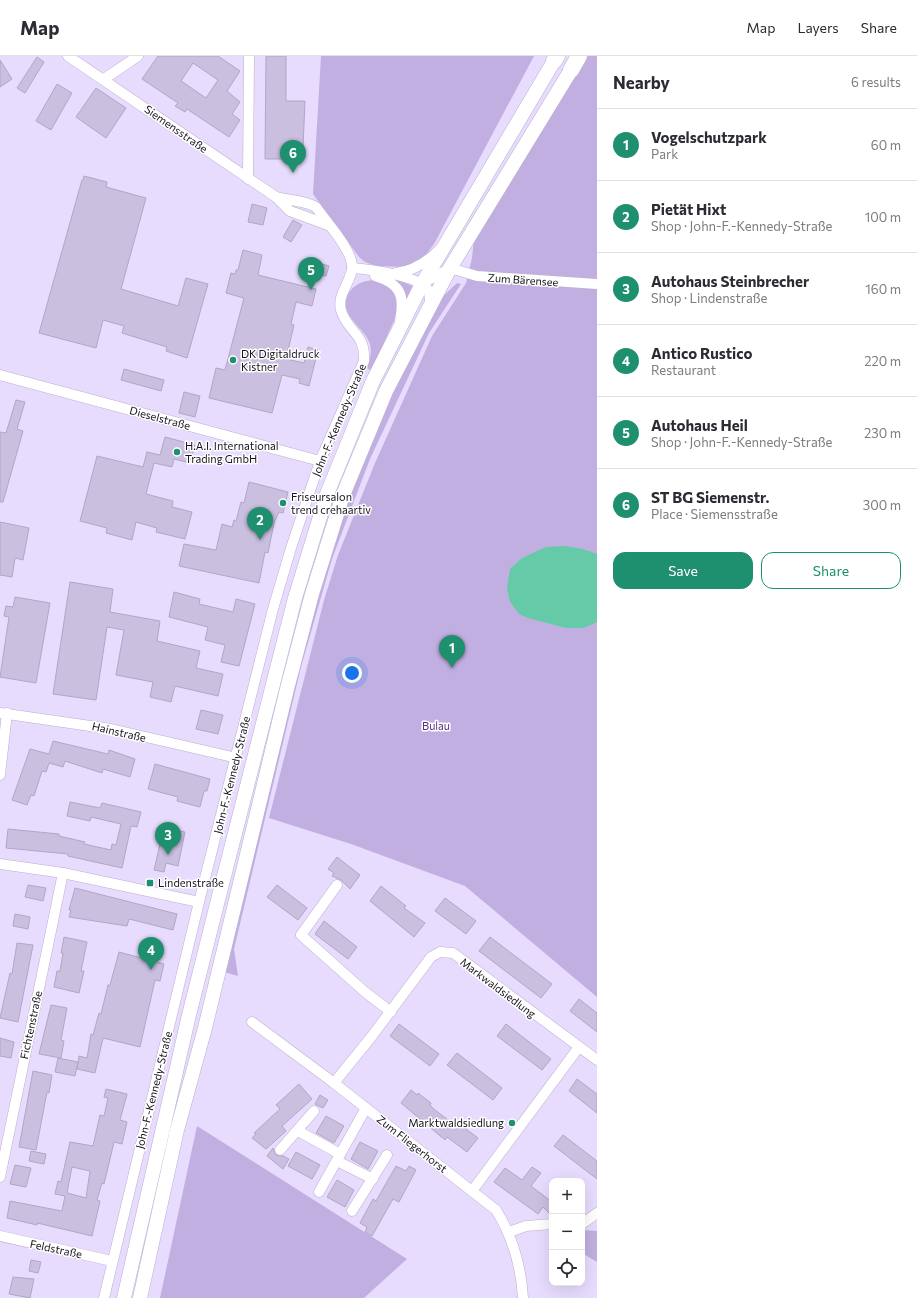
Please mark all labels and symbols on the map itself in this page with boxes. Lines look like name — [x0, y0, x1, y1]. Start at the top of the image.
street label: Siemensstraße — [142, 102, 210, 155]
pin: 6 — [280, 140, 306, 173]
pin: 5 — [298, 257, 324, 290]
street label: Zum Bärensee — [487, 271, 559, 288]
place label: DK Digitaldruck Kistner — [241, 347, 320, 373]
marker: DK Digitaldruck Kistner — [228, 355, 238, 365]
street label: John-F.-Kennedy-Straße — [309, 361, 369, 478]
street label: Dieselstraße — [128, 403, 192, 432]
place label: H.A.I. International Trading GmbH — [185, 439, 279, 465]
marker: H.A.I. International Trading GmbH — [172, 447, 182, 457]
place label: Friseursalon trend crehaartiv — [291, 490, 371, 516]
marker: Friseursalon trend crehaartiv — [278, 498, 288, 508]
pin: 2 — [247, 507, 273, 540]
pin: 1 — [439, 635, 465, 668]
your location — [342, 663, 362, 683]
street label: John-F.-Kennedy-Straße — [211, 714, 253, 835]
street label: Hainstraße — [91, 719, 148, 744]
park label: Bulau — [422, 719, 450, 732]
pin: 3 — [155, 822, 181, 855]
place label: Lindenstraße — [158, 876, 224, 889]
marker: Lindenstraße — [145, 878, 155, 888]
pin: 4 — [138, 937, 164, 970]
street label: Markwaldsiedlung — [458, 955, 539, 1020]
street label: Fichtenstraße — [17, 989, 44, 1060]
street label: John-F.-Kennedy-Straße — [133, 1029, 175, 1150]
street label: Zum Fliegerhorst — [375, 1112, 450, 1175]
place label: Marktwaldsiedlung — [408, 1116, 504, 1129]
marker: Marktwaldsiedlung — [507, 1118, 517, 1128]
street label: Feldstraße — [29, 1237, 84, 1260]

